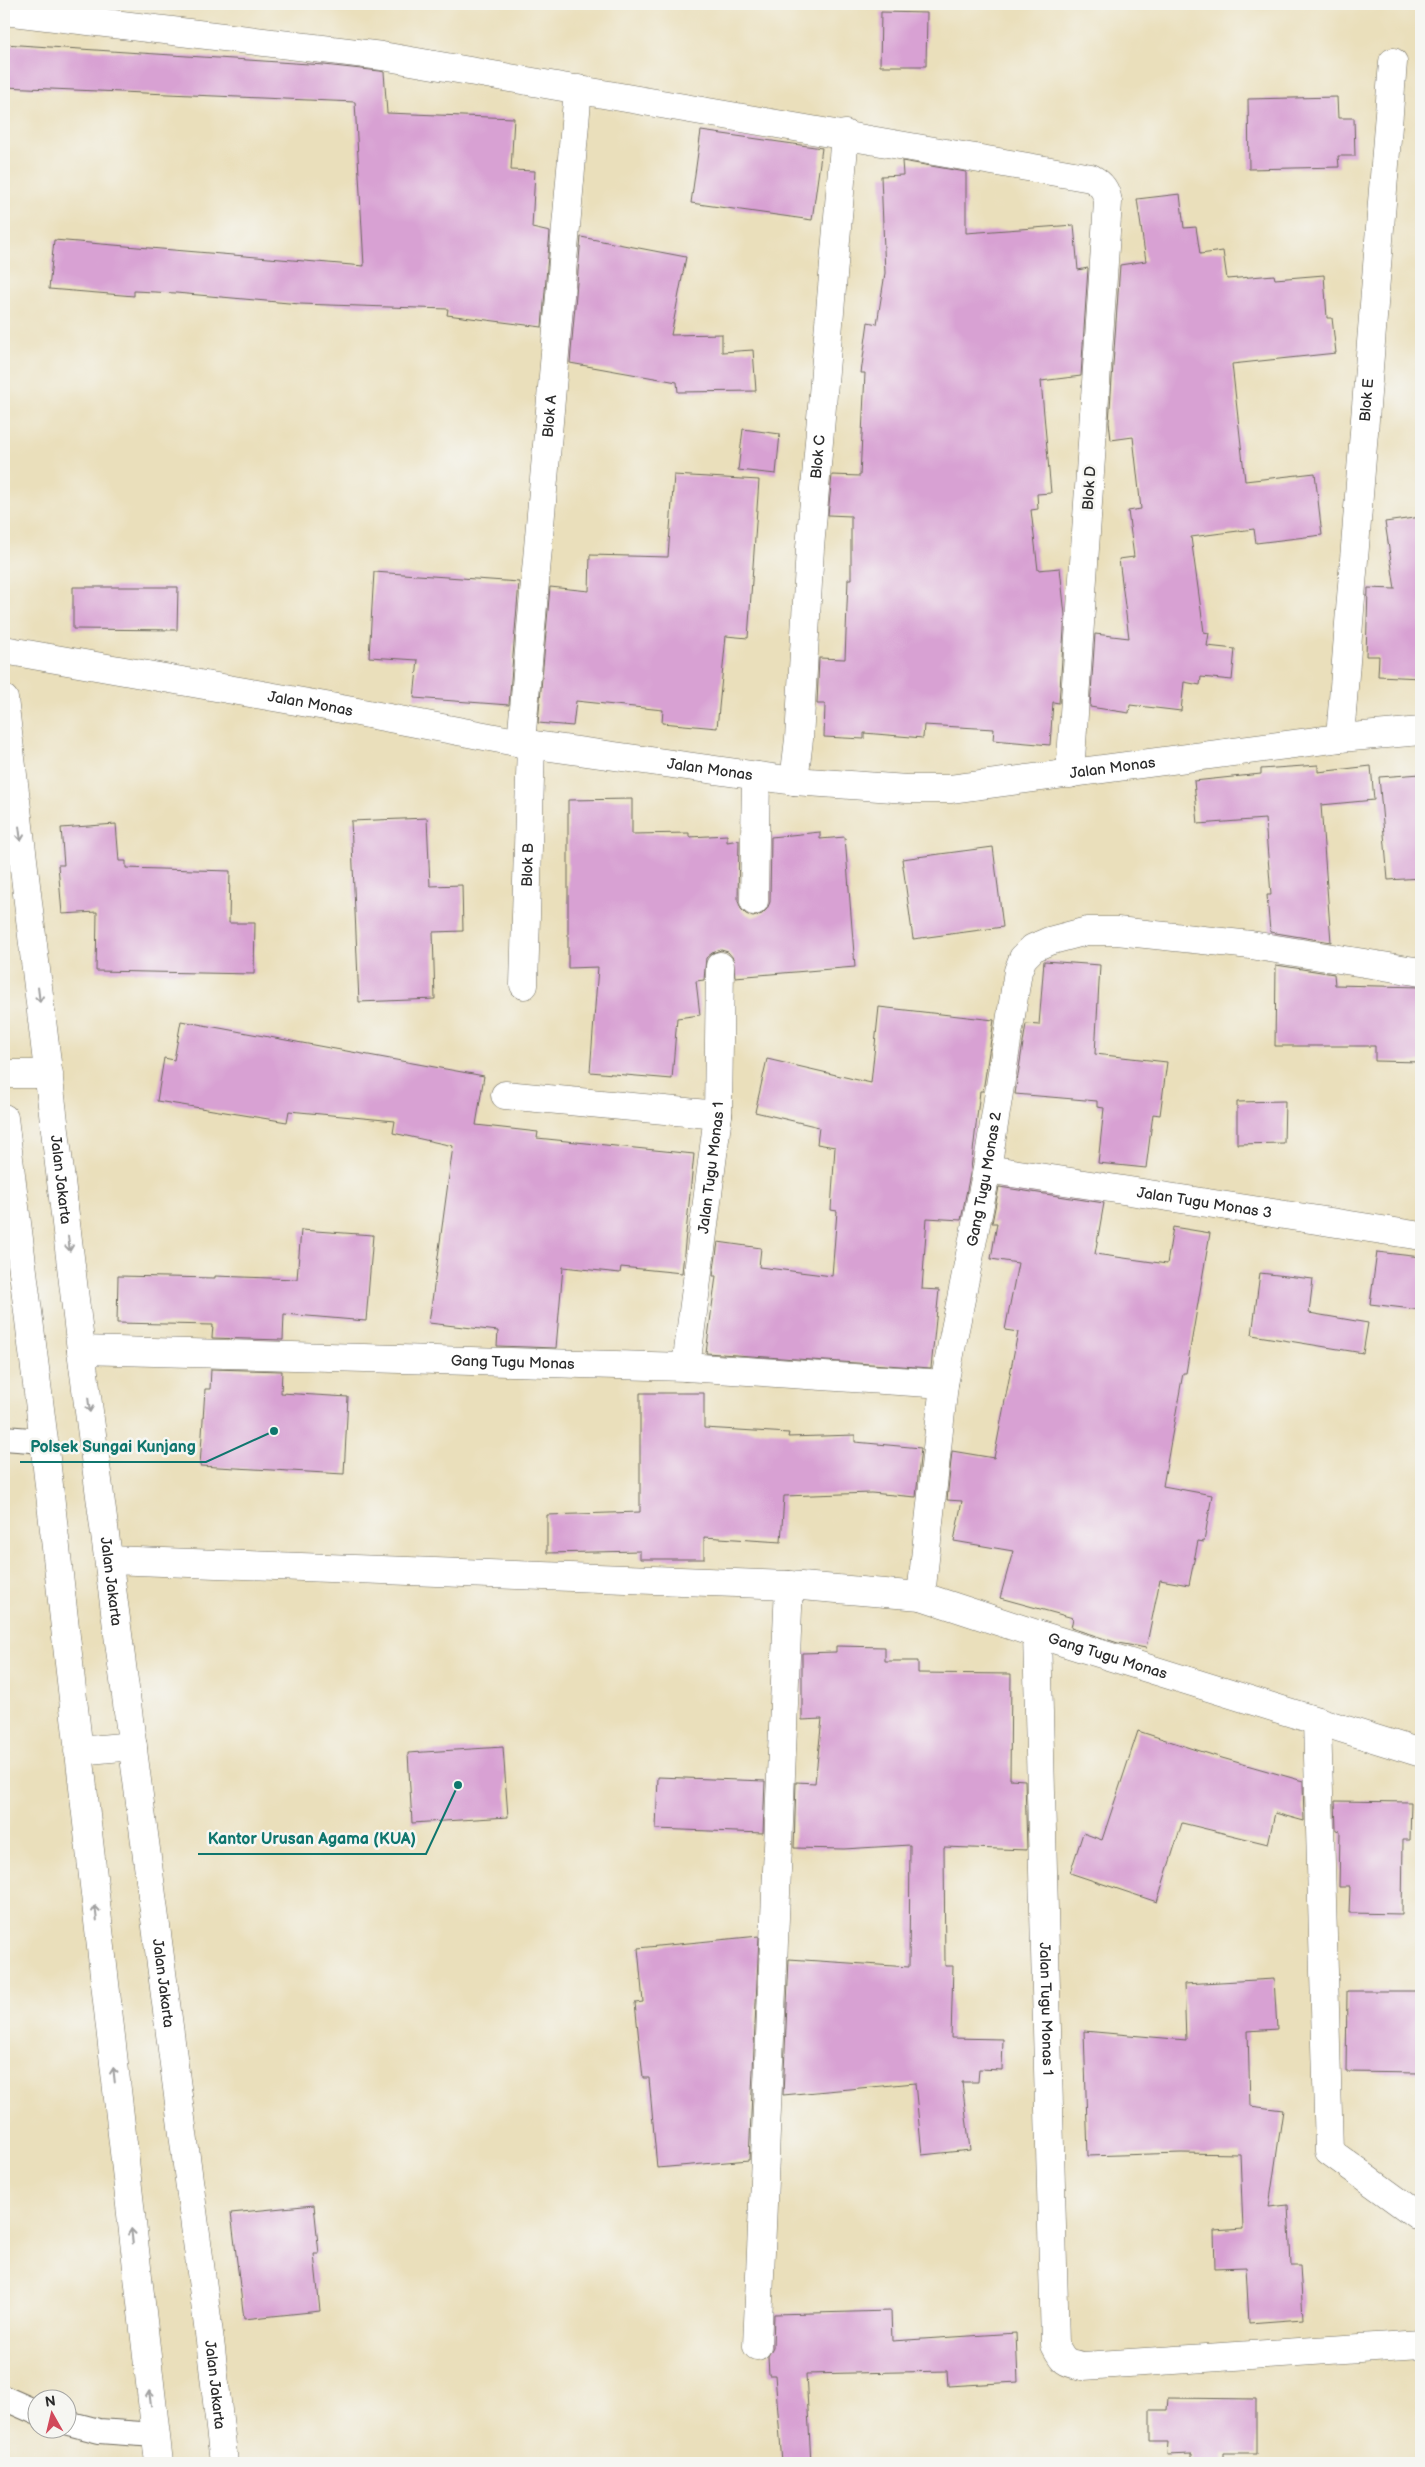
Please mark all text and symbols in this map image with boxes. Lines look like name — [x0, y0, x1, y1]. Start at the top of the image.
street label: Blok E — [1356, 378, 1378, 422]
street label: Blok A — [539, 393, 561, 438]
street label: Blok C — [807, 434, 830, 480]
street label: Blok D — [1078, 465, 1101, 511]
street label: Jalan Monas — [266, 687, 355, 721]
street label: Jalan Monas — [1068, 753, 1157, 783]
street label: Jalan Monas — [666, 754, 754, 785]
one-way arrow — [15, 826, 25, 842]
street label: Blok B — [518, 843, 538, 887]
one-way arrow — [34, 987, 44, 1003]
street label: Jalan Tugu Monas 1 — [694, 1101, 728, 1235]
street label: Gang Tugu Monas 2 — [963, 1110, 1006, 1248]
street label: Jalan Jakarta — [46, 1134, 75, 1225]
street label: Jalan Tugu Monas 3 — [1136, 1183, 1273, 1223]
one-way arrow — [64, 1235, 74, 1251]
street label: Gang Tugu Monas — [451, 1351, 575, 1374]
one-way arrow — [84, 1397, 94, 1413]
callout: Polsek Sungai Kunjang — [20, 1431, 206, 1462]
text: Polsek Sungai Kunjang — [30, 1438, 196, 1457]
street label: Jalan Jakarta — [95, 1536, 126, 1627]
street label: Gang Tugu Monas — [1046, 1629, 1170, 1684]
callout: Kantor Urusan Agama (KUA) — [198, 1823, 426, 1854]
text: Kantor Urusan Agama (KUA) — [208, 1830, 416, 1849]
one-way arrow — [91, 1905, 101, 1921]
street label: Jalan Jakarta — [148, 1938, 178, 2029]
street label: Jalan Tugu Monas 1 — [1035, 1942, 1057, 2076]
one-way arrow — [109, 2067, 119, 2083]
one-way arrow — [127, 2228, 137, 2244]
street label: Jalan Jakarta — [200, 2339, 229, 2430]
north arrow — [28, 2390, 78, 2440]
one-way arrow — [145, 2390, 155, 2406]
text: N — [44, 2392, 57, 2411]

